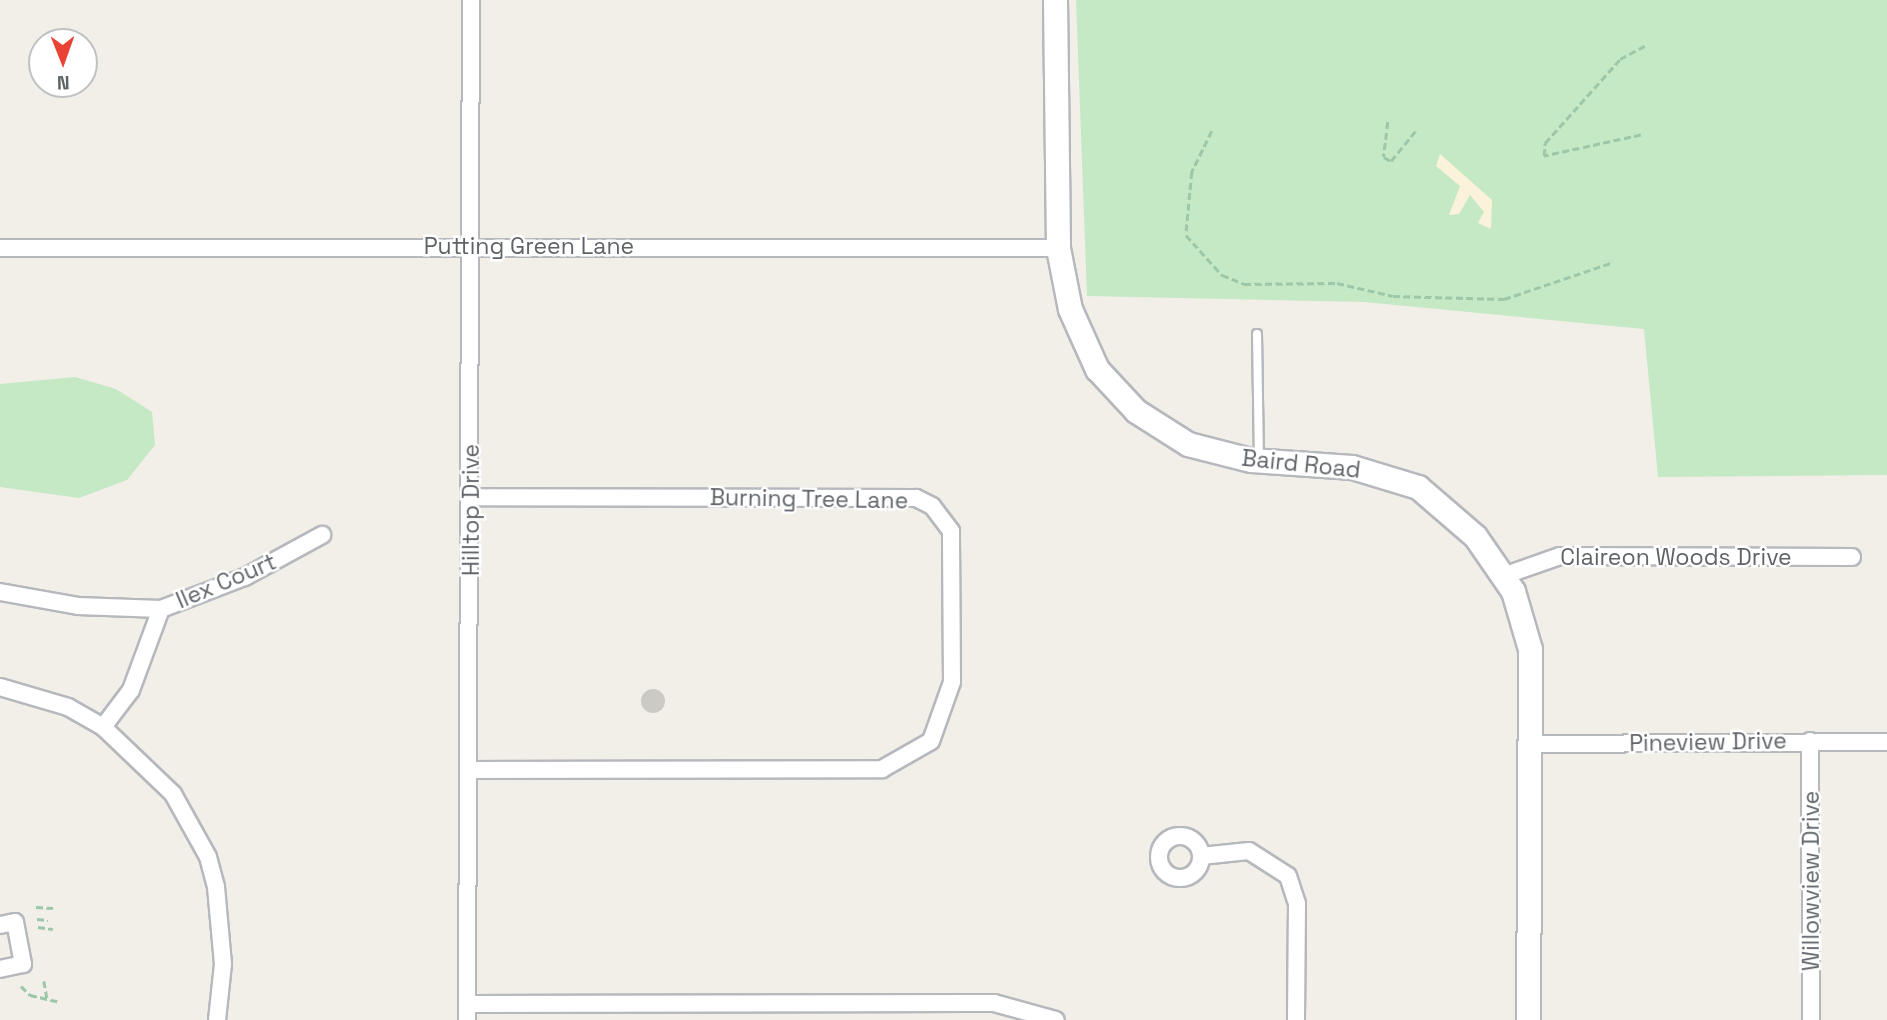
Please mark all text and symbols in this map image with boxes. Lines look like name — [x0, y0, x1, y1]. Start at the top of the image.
north arrow — [28, 28, 98, 98]
text: N — [57, 70, 70, 95]
street label: Putting Green Lane — [424, 232, 634, 260]
street label: Hilltop Drive — [457, 444, 485, 576]
street label: Baird Road — [1240, 444, 1362, 484]
street label: Burning Tree Lane — [709, 483, 909, 515]
street label: Claireon Woods Drive — [1560, 543, 1792, 571]
street label: Ilex Court — [172, 548, 280, 614]
street label: Pineview Drive — [1629, 727, 1787, 757]
street label: Willowview Drive — [1797, 791, 1825, 971]

